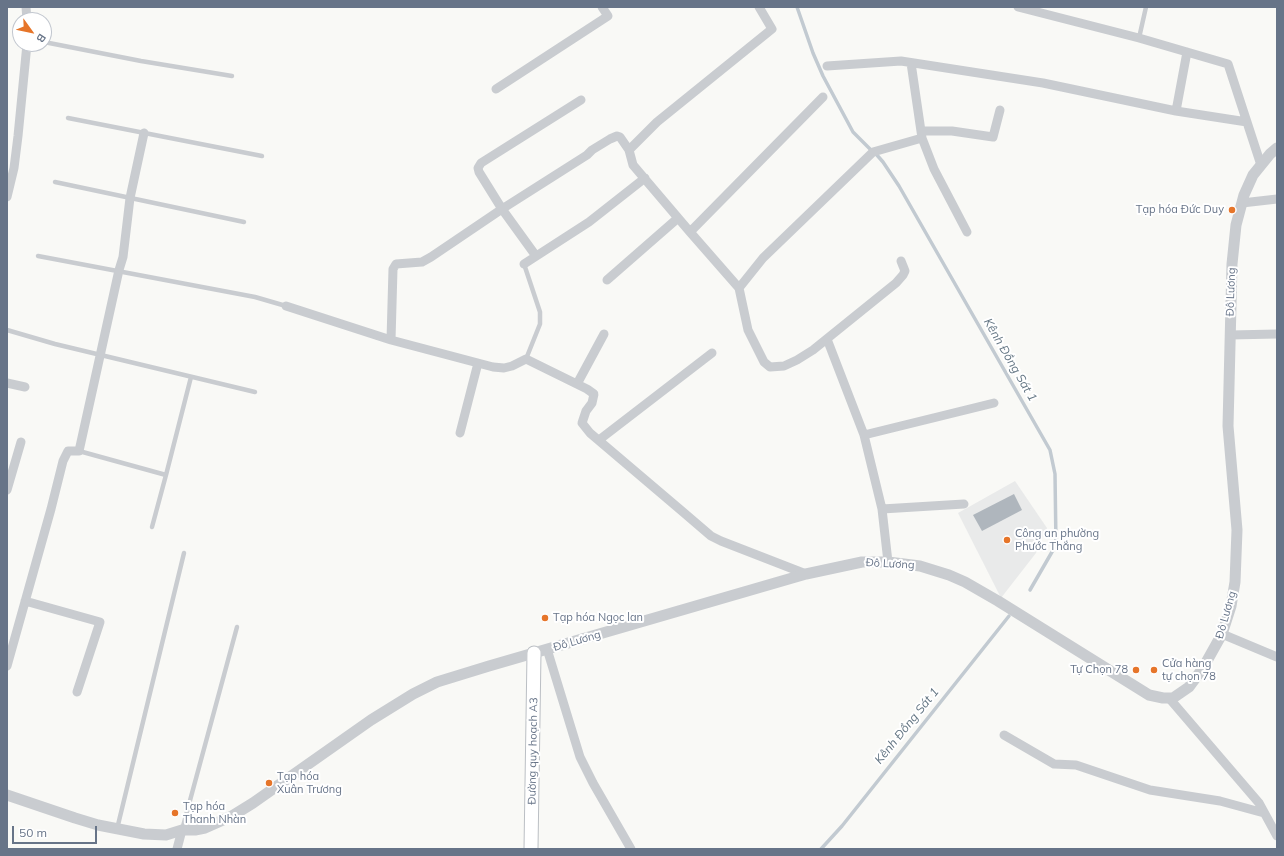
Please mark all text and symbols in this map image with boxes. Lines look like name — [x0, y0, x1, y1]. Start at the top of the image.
north arrow — [12, 12, 52, 52]
text: B — [33, 31, 49, 45]
place label: Tạp hóa Đức Duy — [1136, 203, 1224, 217]
marker: Tạp hóa Đức Duy — [1227, 205, 1237, 215]
street label: Đô Lương — [1224, 267, 1238, 317]
water label: Kênh Đồng Sát 1 — [980, 316, 1040, 404]
place label: Công an phường Phước Thắng — [1015, 527, 1099, 553]
marker: Công an phường Phước Thắng — [1002, 535, 1012, 545]
street label: Đô Lương — [865, 556, 915, 572]
street label: Đô Lương — [1213, 590, 1239, 640]
place label: Tạp hóa Ngọc lan — [553, 611, 643, 625]
marker: Tạp hóa Ngọc lan — [540, 613, 550, 623]
street label: Đô Lương — [552, 628, 602, 654]
place label: Cửa hàng tự chọn 78 — [1162, 657, 1216, 683]
place label: Tự Chọn 78 — [1070, 663, 1128, 677]
marker: Tự Chọn 78 — [1131, 665, 1141, 675]
marker: Cửa hàng tự chọn 78 — [1149, 665, 1159, 675]
water label: Kênh Đồng Sát 1 — [872, 685, 942, 767]
street label: Đường quy hoạch A3 — [525, 697, 541, 805]
place label: Tạp hóa Xuân Trương — [277, 770, 342, 796]
marker: Tạp hóa Xuân Trương — [264, 778, 274, 788]
place label: Tạp hóa Thanh Nhàn — [183, 800, 246, 826]
marker: Tạp hóa Thanh Nhàn — [170, 808, 180, 818]
scale bar — [14, 818, 99, 844]
text: 50 m — [19, 825, 47, 840]

